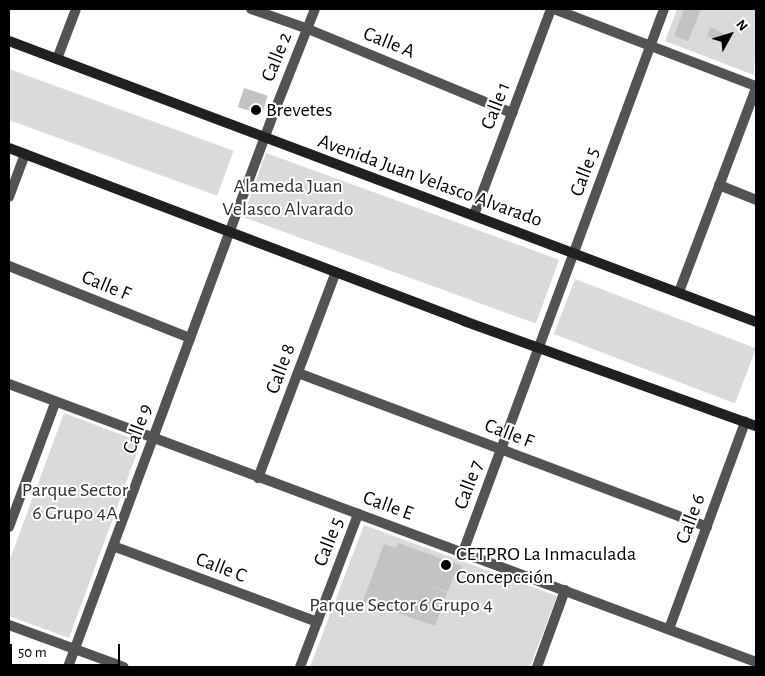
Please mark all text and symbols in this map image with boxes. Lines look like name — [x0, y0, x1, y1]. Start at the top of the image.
north arrow — [705, 10, 755, 60]
text: N — [733, 17, 750, 34]
street label: Calle A — [360, 22, 418, 64]
street label: Calle 2 — [256, 29, 298, 85]
street label: Calle 1 — [476, 79, 516, 133]
place label: Brevetes — [266, 98, 332, 122]
marker: Brevetes — [250, 104, 262, 116]
street label: Avenida Juan Velasco Alvarado — [315, 129, 545, 233]
street label: Calle 5 — [565, 144, 605, 200]
park label: Alameda Juan Velasco Alvarado — [222, 174, 354, 221]
street label: Calle F — [78, 265, 134, 307]
street label: Calle 8 — [261, 341, 301, 397]
street label: Calle 9 — [118, 401, 158, 457]
street label: Calle F — [481, 414, 537, 454]
street label: Calle 7 — [449, 457, 489, 513]
park label: Parque Sector 6 Grupo 4A — [22, 479, 128, 526]
street label: Calle E — [360, 486, 416, 526]
street label: Calle 6 — [671, 491, 711, 547]
street label: Calle 5 — [309, 514, 349, 570]
place label: CETPRO La Inmaculada Concepcción — [456, 542, 636, 589]
street label: Calle C — [192, 547, 250, 589]
marker: CETPRO La Inmaculada Concepcción — [440, 559, 452, 571]
park label: Parque Sector 6 Grupo 4 — [309, 593, 493, 617]
scale bar — [12, 634, 122, 666]
text: 50 m — [18, 645, 47, 660]

